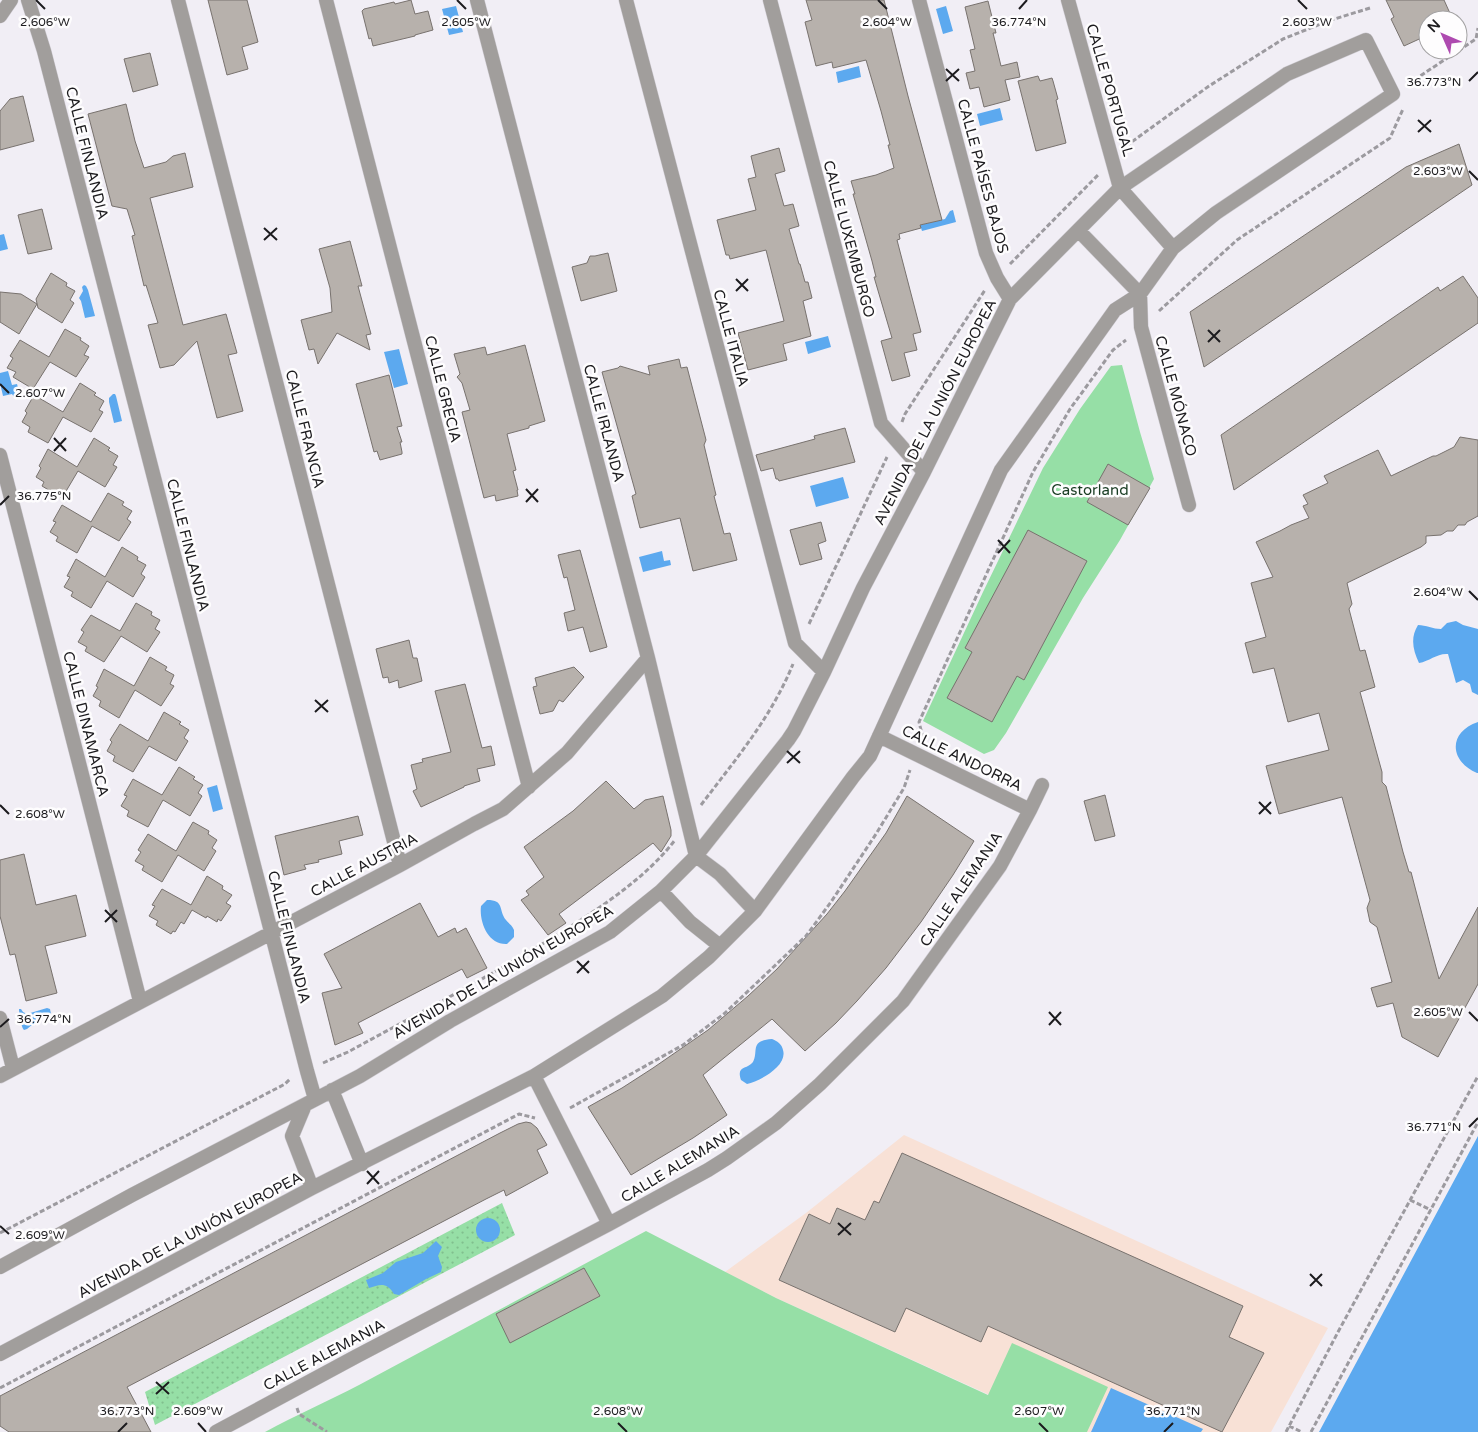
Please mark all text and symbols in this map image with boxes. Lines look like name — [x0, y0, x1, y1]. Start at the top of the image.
north arrow — [1418, 10, 1468, 60]
text: 2.606°W — [20, 15, 70, 29]
text: 2.605°W — [441, 15, 491, 29]
text: 2.604°W — [862, 15, 912, 29]
text: 36.774°N — [992, 15, 1046, 29]
text: 2.603°W — [1282, 15, 1332, 29]
text: N — [1424, 16, 1444, 36]
street label: CALLE PORTUGAL — [1082, 22, 1138, 159]
text: 36.773°N — [1407, 75, 1461, 89]
street label: CALLE FINLANDIA — [62, 85, 112, 221]
street label: CALLE PAÍSES BAJOS — [954, 97, 1012, 255]
street label: CALLE LUXEMBURGO — [819, 158, 879, 320]
text: 2.603°W — [1413, 164, 1463, 178]
street label: CALLE ITALIA — [709, 287, 753, 389]
street label: AVENIDA DE LA UNIÓN EUROPEA — [870, 296, 1000, 528]
street label: CALLE GRECIA — [421, 334, 465, 444]
street label: CALLE MÓNACO — [1151, 334, 1201, 458]
street label: CALLE IRLANDA — [580, 362, 628, 484]
street label: CALLE FRANCIA — [282, 368, 328, 490]
text: 2.607°W — [15, 386, 65, 400]
street label: CALLE FINLANDIA — [163, 477, 213, 613]
park label: Castorland — [1051, 481, 1129, 499]
text: 36.775°N — [17, 489, 71, 503]
text: 2.604°W — [1413, 585, 1463, 599]
street label: CALLE DINAMARCA — [59, 649, 113, 799]
street label: CALLE ANDORRA — [899, 721, 1025, 795]
text: 2.608°W — [15, 807, 65, 821]
street label: CALLE ALEMANIA — [916, 828, 1006, 950]
street label: CALLE AUSTRIA — [307, 829, 421, 901]
street label: CALLE FINLANDIA — [264, 869, 314, 1005]
street label: AVENIDA DE LA UNIÓN EUROPEA — [390, 901, 616, 1043]
text: 2.605°W — [1413, 1005, 1463, 1019]
text: 36.774°N — [17, 1012, 71, 1026]
text: 36.771°N — [1407, 1120, 1461, 1134]
street label: CALLE ALEMANIA — [618, 1122, 742, 1206]
street label: AVENIDA DE LA UNIÓN EUROPEA — [75, 1168, 305, 1302]
text: 2.609°W — [15, 1228, 65, 1242]
street label: CALLE ALEMANIA — [260, 1315, 388, 1395]
text: 36.773°N — [100, 1404, 154, 1418]
text: 2.609°W — [173, 1404, 223, 1418]
text: 2.608°W — [593, 1404, 643, 1418]
text: 2.607°W — [1014, 1404, 1064, 1418]
text: 36.771°N — [1146, 1404, 1200, 1418]

